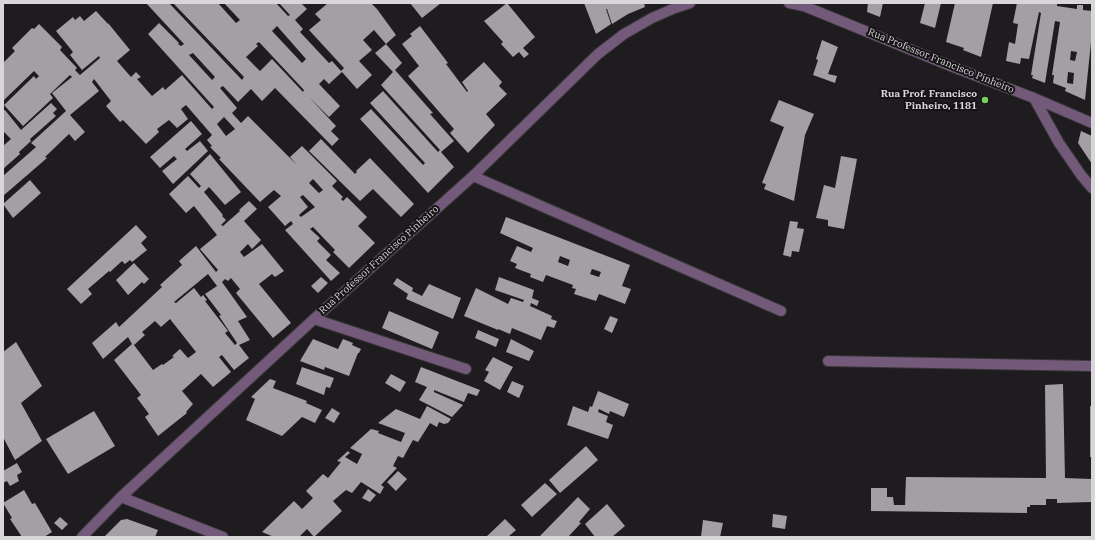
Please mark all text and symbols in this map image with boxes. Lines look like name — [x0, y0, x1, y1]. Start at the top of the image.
street label: Rua Professor Francisco Pinheiro — [866, 26, 1016, 96]
place label: Rua Prof. Francisco Pinheiro, 1181 — [881, 88, 977, 112]
marker: Rua Prof. Francisco Pinheiro, 1181 — [980, 95, 990, 105]
street label: Rua Professor Francisco Pinheiro — [317, 203, 441, 317]

